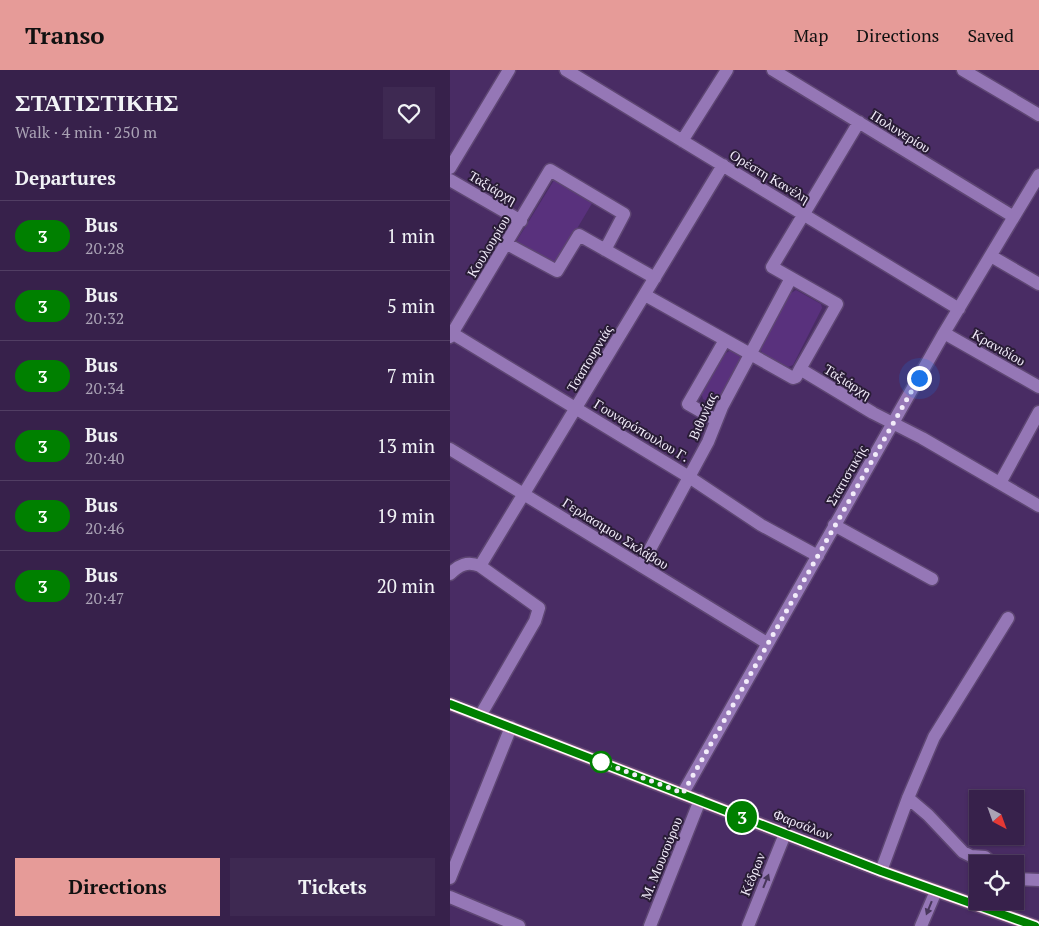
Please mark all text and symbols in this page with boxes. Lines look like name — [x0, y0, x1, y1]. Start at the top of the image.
text: Transo — [25, 19, 105, 51]
text: Map — [793, 23, 828, 47]
text: Directions — [856, 23, 939, 47]
text: Saved — [967, 23, 1014, 47]
text: ΣΤΑΤΙΣΤΙΚΗΣ — [15, 86, 179, 118]
button: heart — [383, 87, 435, 139]
street label: Πολυνερίου — [867, 105, 935, 157]
text: Walk · 4 min · 250 m — [15, 121, 157, 143]
street label: Ορέστη Κανέλη — [727, 145, 813, 207]
text: Departures — [15, 165, 116, 190]
street label: Ταξιάρχη — [465, 166, 521, 208]
street label: Κουλουρίου — [462, 211, 514, 281]
text: Bus — [85, 212, 118, 237]
text: 1 min — [387, 223, 435, 248]
text: 3 — [37, 224, 48, 248]
text: 20:28 — [85, 237, 124, 259]
text: Bus — [85, 282, 118, 307]
text: 5 min — [387, 293, 435, 318]
text: 3 — [37, 294, 48, 318]
text: 20:32 — [85, 307, 124, 329]
street label: Τσαπουρνιάς — [562, 321, 617, 395]
street label: Κρανιδίου — [969, 324, 1029, 370]
text: Bus — [85, 352, 118, 377]
street label: Ταξιάρχη — [821, 359, 875, 403]
text: 7 min — [387, 363, 435, 388]
text: 3 — [37, 364, 48, 388]
your location — [907, 366, 932, 391]
text: 20:34 — [85, 377, 124, 399]
street label: Βιθυνίας — [683, 389, 721, 443]
street label: Γουναρόπουλου Γ. — [591, 394, 693, 466]
text: Bus — [85, 422, 118, 447]
text: 13 min — [377, 433, 435, 458]
text: 3 — [37, 434, 48, 458]
street label: Στατιστικής — [821, 441, 871, 509]
text: 20:40 — [85, 447, 124, 469]
text: Bus — [85, 492, 118, 517]
street label: Γερλασιμου Σκλάβου — [559, 493, 673, 573]
text: 19 min — [377, 503, 435, 528]
text: 3 — [37, 504, 48, 528]
text: 20:46 — [85, 517, 124, 539]
text: Bus — [85, 562, 118, 587]
text: 20 min — [377, 573, 435, 598]
text: 3 — [37, 574, 48, 598]
text: 20:47 — [85, 587, 124, 609]
unlabelled marker — [590, 751, 612, 773]
north arrow — [969, 790, 1024, 845]
map controls — [969, 790, 1024, 910]
line badge: 3 — [726, 801, 758, 833]
street label: Φαρσάλων — [771, 804, 835, 844]
text: 3 — [737, 805, 747, 829]
street label: Μ. Μουσούρου — [636, 814, 686, 902]
street label: Κέδρων — [735, 850, 769, 898]
button: locate — [969, 855, 1024, 910]
button: Directions — [15, 858, 220, 916]
button: Tickets — [230, 858, 435, 916]
one-way arrow — [762, 873, 770, 888]
one-way arrow — [924, 901, 932, 915]

